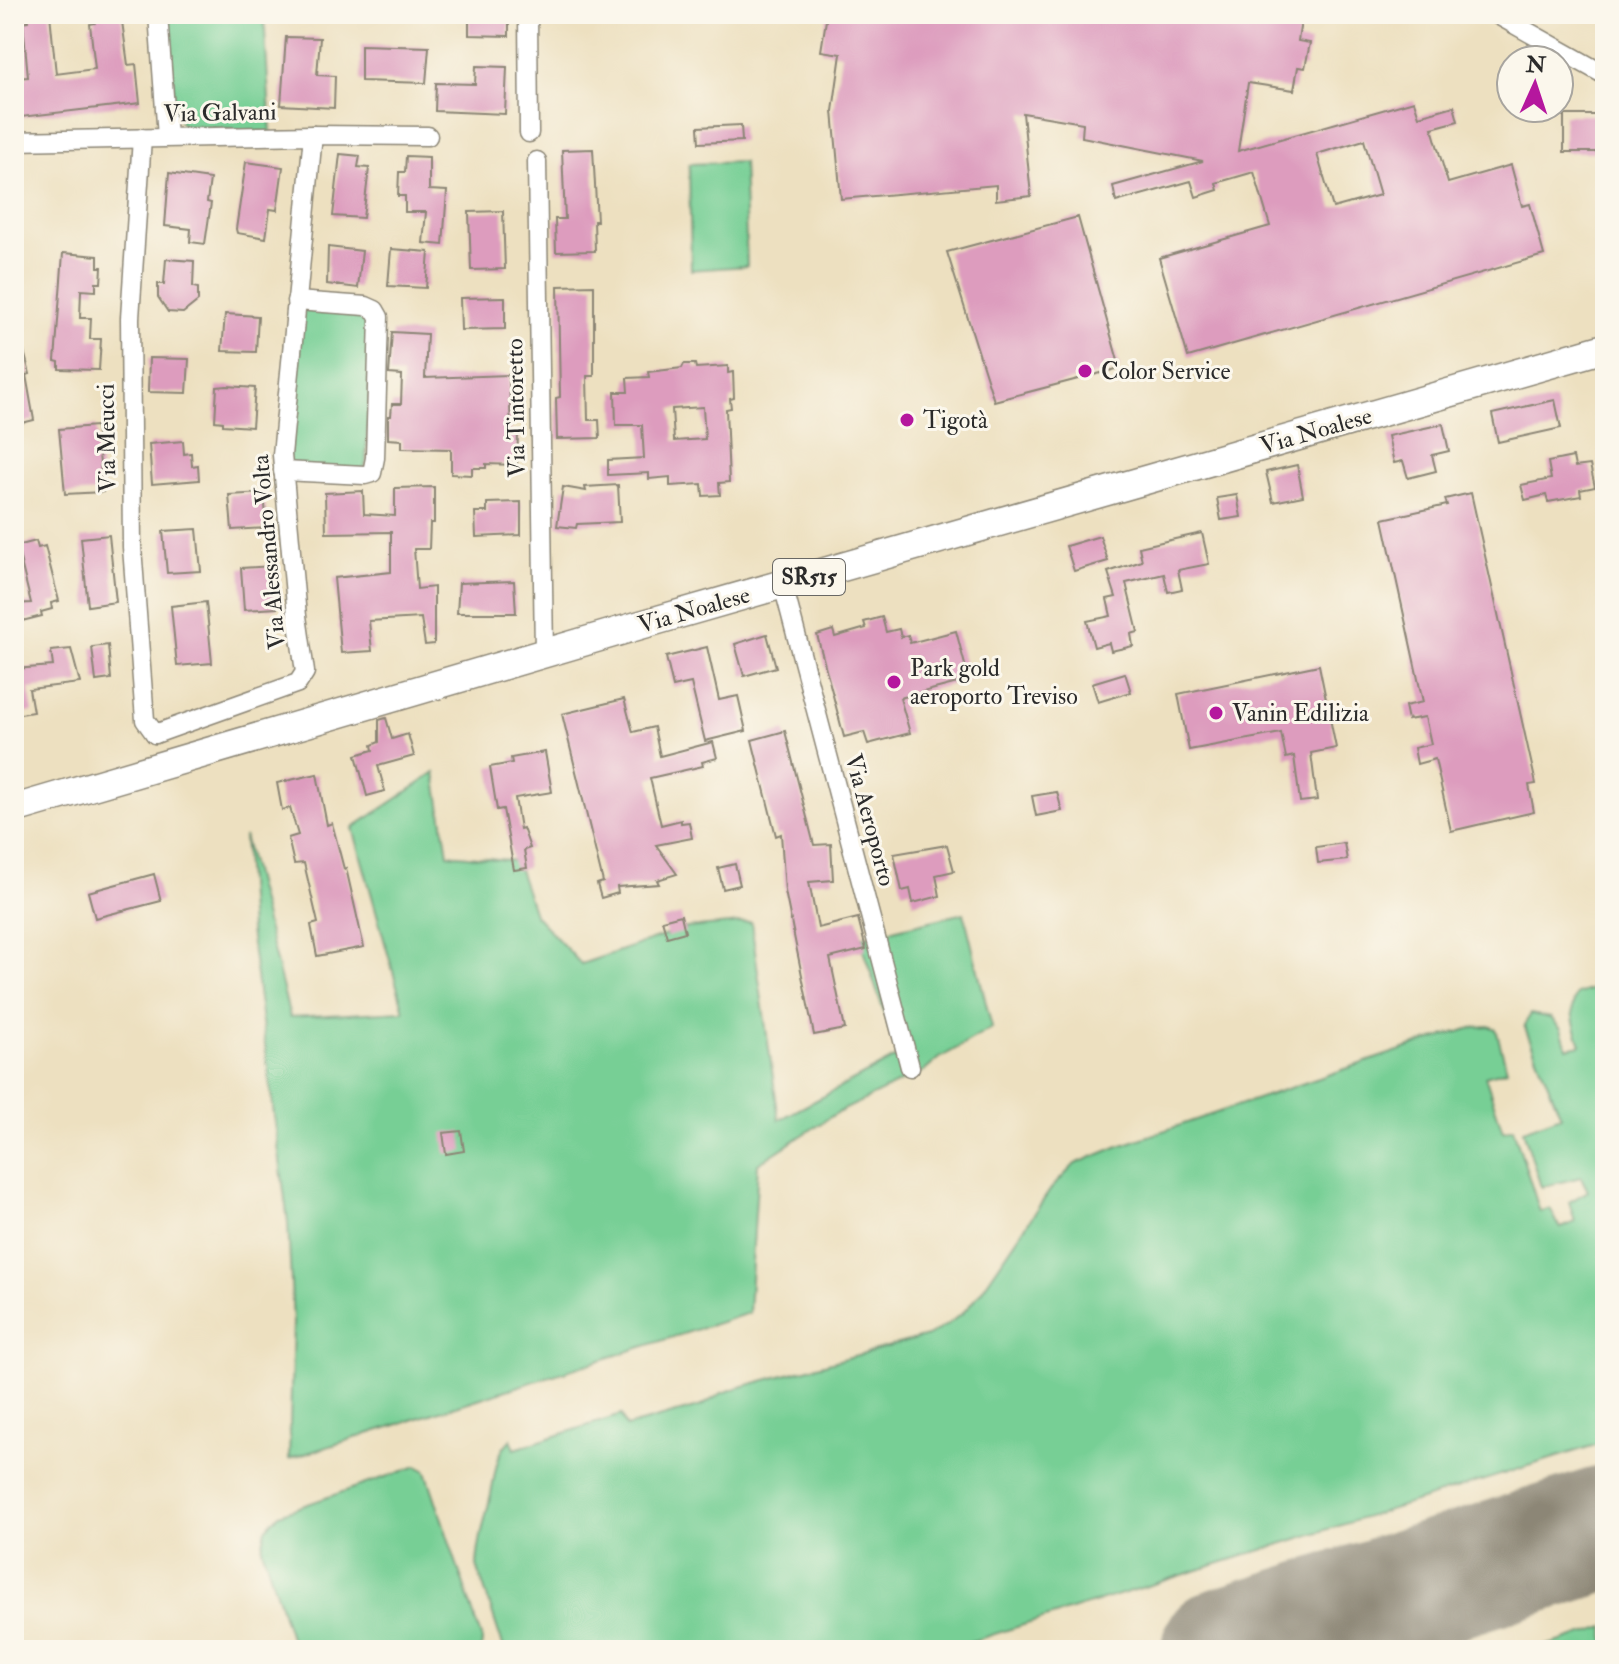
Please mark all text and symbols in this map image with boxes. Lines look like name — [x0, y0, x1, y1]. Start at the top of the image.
north arrow — [1495, 44, 1575, 124]
text: N — [1524, 50, 1547, 80]
street label: Via Galvani — [163, 97, 277, 129]
street label: Via Tintoretto — [499, 338, 533, 478]
place label: Color Service — [1101, 356, 1230, 387]
marker: Color Service — [1076, 362, 1094, 380]
street label: Via Meucci — [91, 383, 123, 493]
street label: Via Noalese — [1257, 400, 1375, 462]
place label: Tigotà — [923, 405, 989, 436]
marker: Tigotà — [898, 411, 916, 429]
street label: Via Alessandro Volta — [245, 452, 293, 651]
road number: SR515 — [773, 559, 845, 595]
street label: Via Noalese — [635, 579, 753, 641]
place label: Park gold aeroporto Treviso — [910, 653, 1078, 712]
marker: Park gold aeroporto Treviso — [885, 673, 903, 691]
place label: Vanin Edilizia — [1232, 698, 1370, 729]
marker: Vanin Edilizia — [1207, 704, 1225, 722]
street label: Via Aeroporto — [837, 750, 903, 890]

